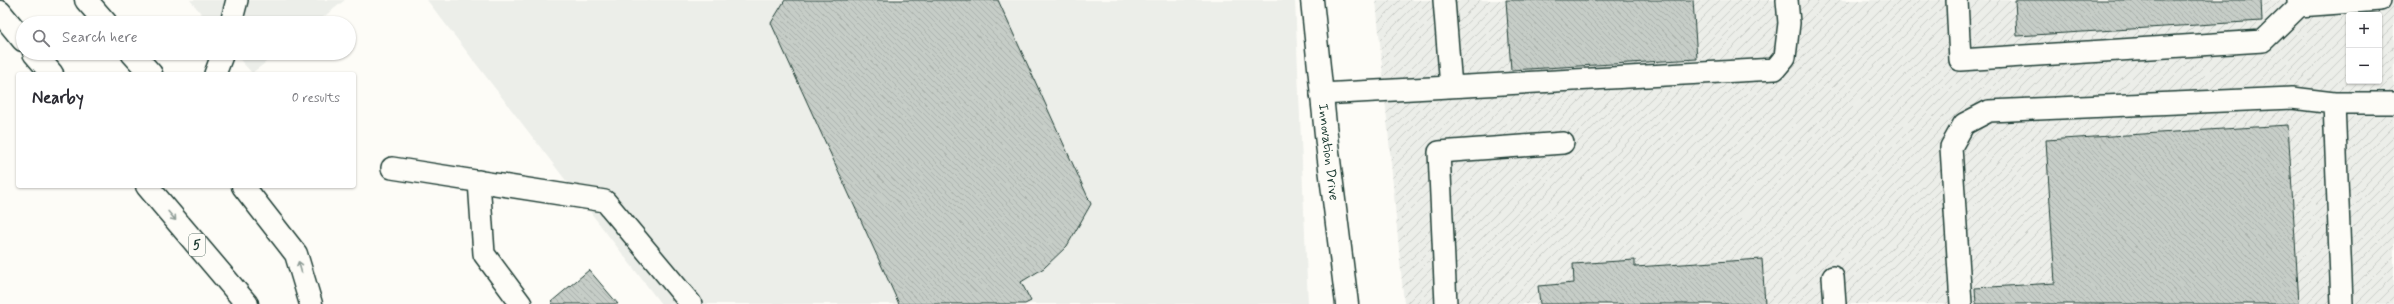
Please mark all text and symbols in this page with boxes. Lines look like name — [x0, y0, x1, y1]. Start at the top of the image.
map controls — [2346, 12, 2382, 84]
button: + — [2346, 12, 2382, 48]
search box — [16, 16, 356, 60]
icon: search — [30, 27, 52, 49]
text: Search here — [62, 28, 138, 48]
button: − — [2346, 48, 2382, 84]
text: Nearby — [32, 87, 84, 109]
text: 0 results — [292, 90, 340, 107]
street label: Innovation Drive — [1314, 103, 1343, 202]
one-way arrow — [167, 210, 176, 221]
road number: 5 — [189, 234, 205, 256]
one-way arrow — [296, 260, 303, 273]

